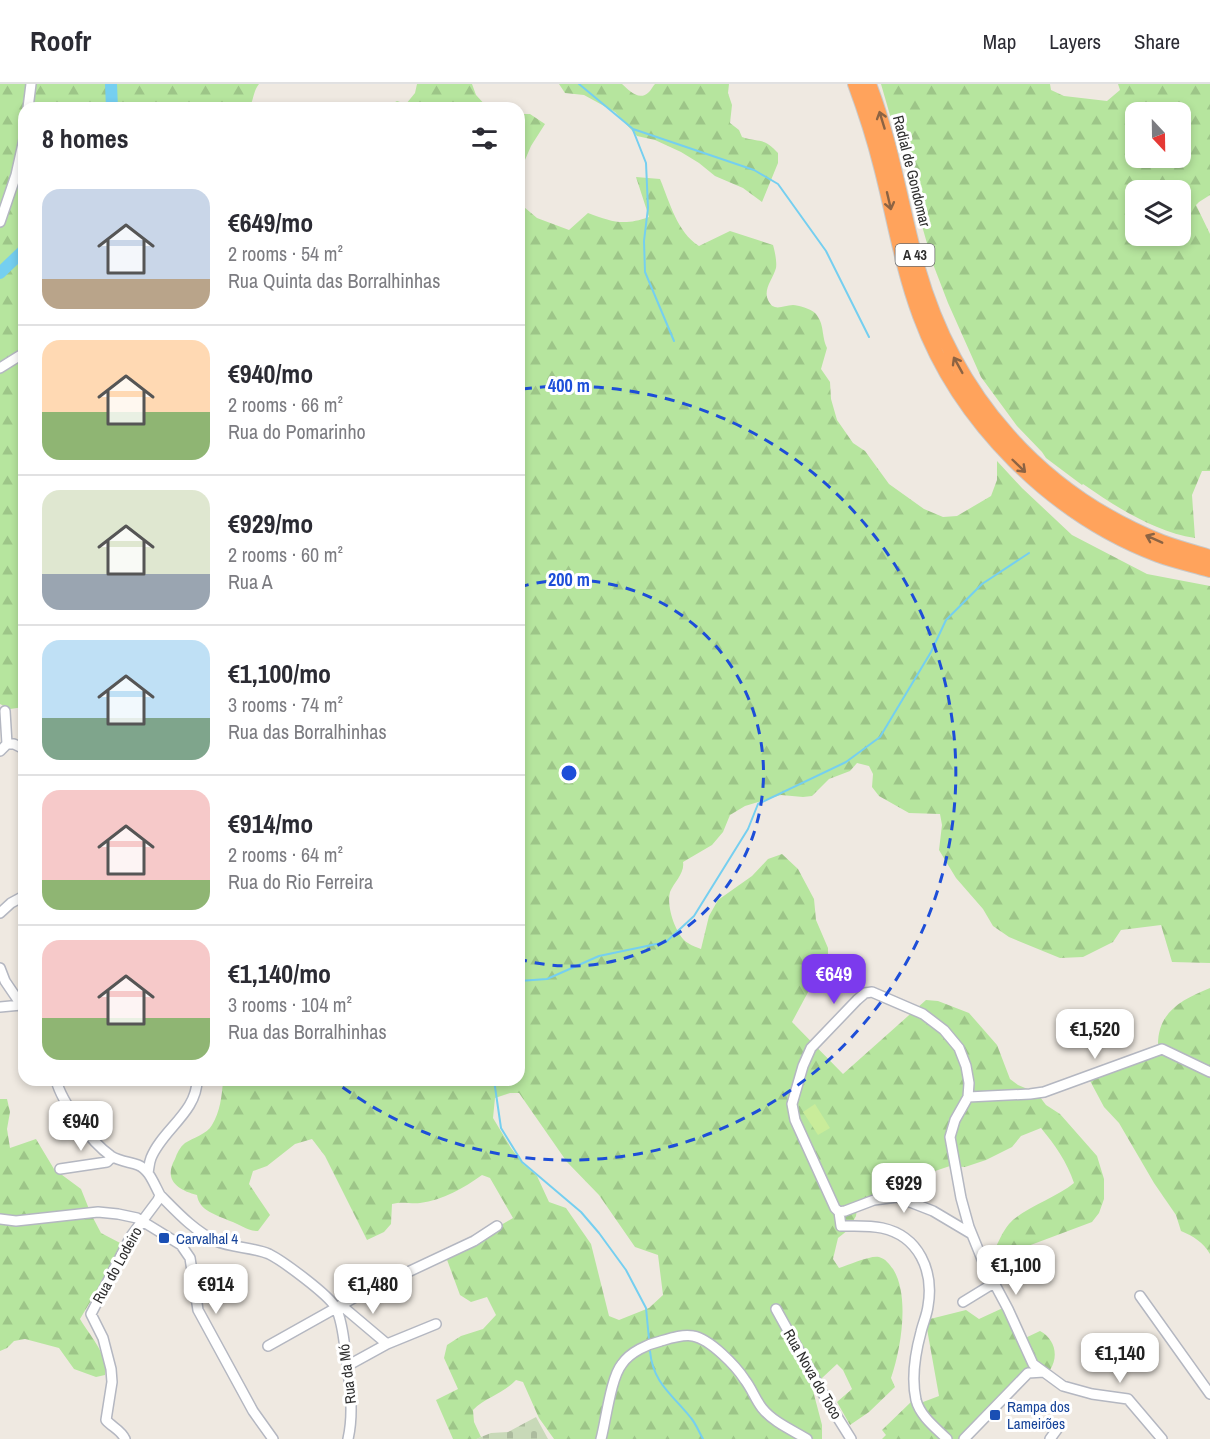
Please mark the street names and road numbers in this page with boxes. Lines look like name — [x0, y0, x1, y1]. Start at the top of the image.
street label: Radial de Gondomar — [888, 113, 936, 229]
road number: A 43 — [896, 244, 934, 266]
street label: Rua do Lodeiro — [87, 1223, 147, 1307]
street label: Rua Nova do Toco — [779, 1325, 847, 1423]
street label: Rua da Mó — [333, 1343, 361, 1405]

